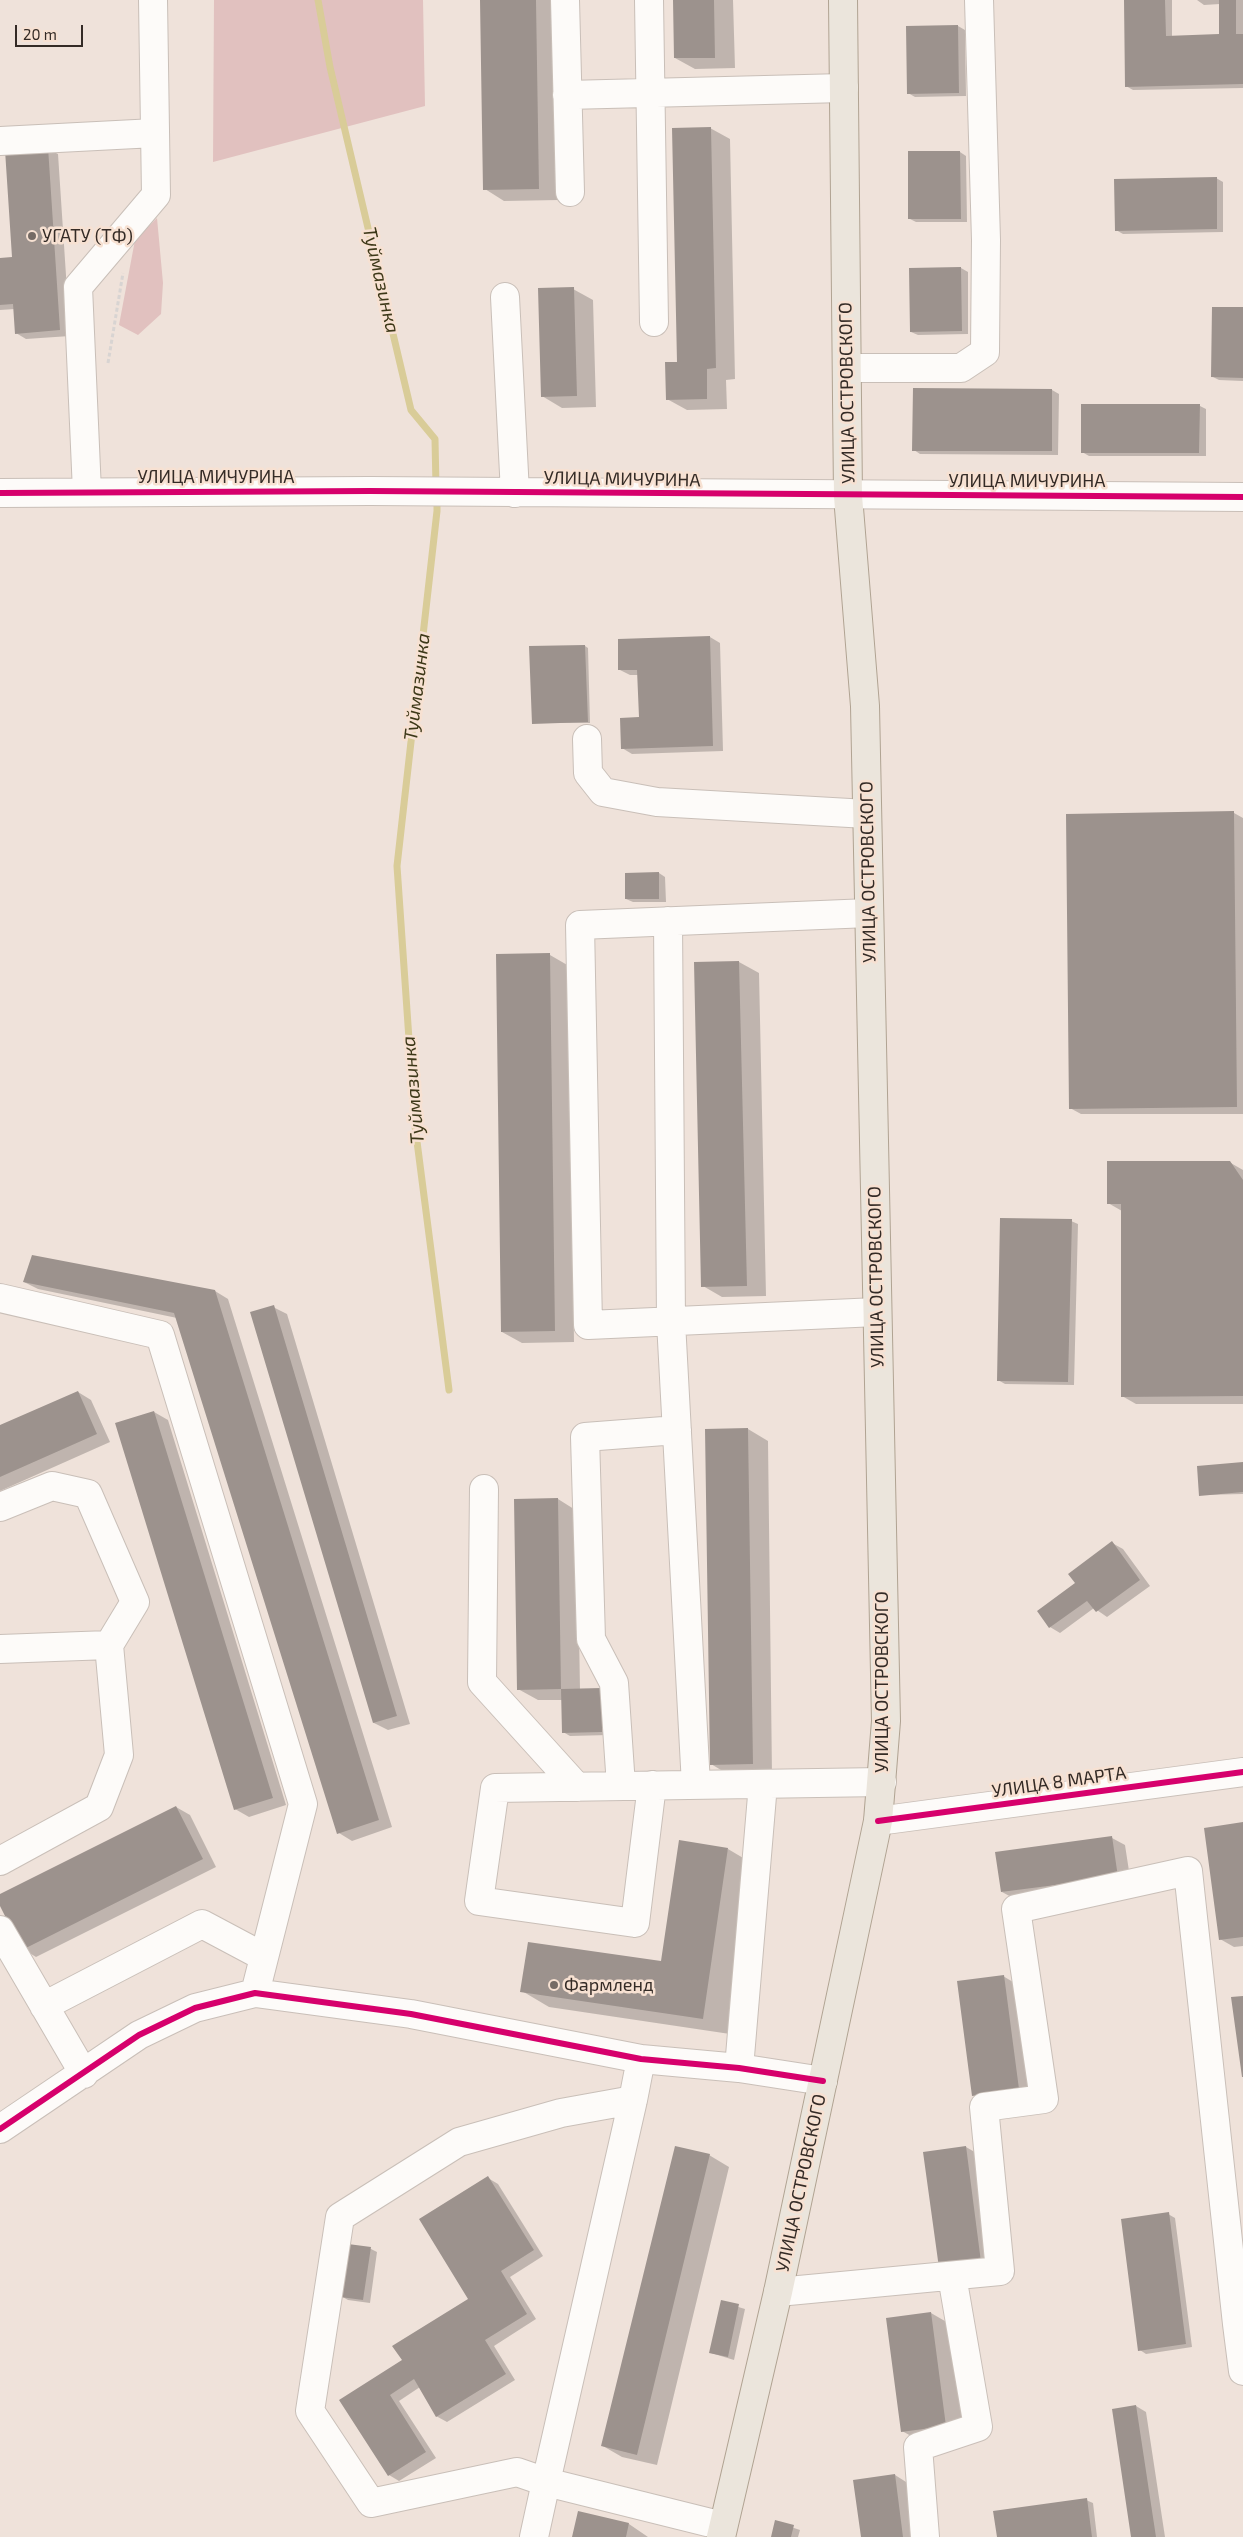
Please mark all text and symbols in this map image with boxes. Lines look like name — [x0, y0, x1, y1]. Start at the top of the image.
scale bar — [18, 15, 85, 47]
text: 20 m — [23, 25, 57, 43]
place label: УГАТУ (ТФ) — [42, 225, 133, 247]
water label: Туймазинка — [358, 225, 404, 335]
marker: УГАТУ (ТФ) — [26, 230, 38, 242]
street label: УЛИЦА ОСТРОВСКОГО — [835, 302, 859, 484]
street label: УЛИЦА МИЧУРИНА — [137, 466, 295, 488]
street label: УЛИЦА МИЧУРИНА — [543, 467, 701, 491]
street label: УЛИЦА МИЧУРИНА — [948, 470, 1106, 492]
water label: Туймазинка — [399, 632, 435, 742]
street label: УЛИЦА ОСТРОВСКОГО — [856, 781, 880, 963]
water label: Туймазинка — [397, 1035, 429, 1145]
street label: УЛИЦА ОСТРОВСКОГО — [864, 1186, 888, 1368]
street label: УЛИЦА ОСТРОВСКОГО — [871, 1591, 893, 1773]
street label: УЛИЦА 8 МАРТА — [990, 1762, 1128, 1802]
place label: Фармленд — [564, 1974, 654, 1996]
marker: Фармленд — [548, 1979, 560, 1991]
street label: УЛИЦА ОСТРОВСКОГО — [772, 2092, 830, 2274]

